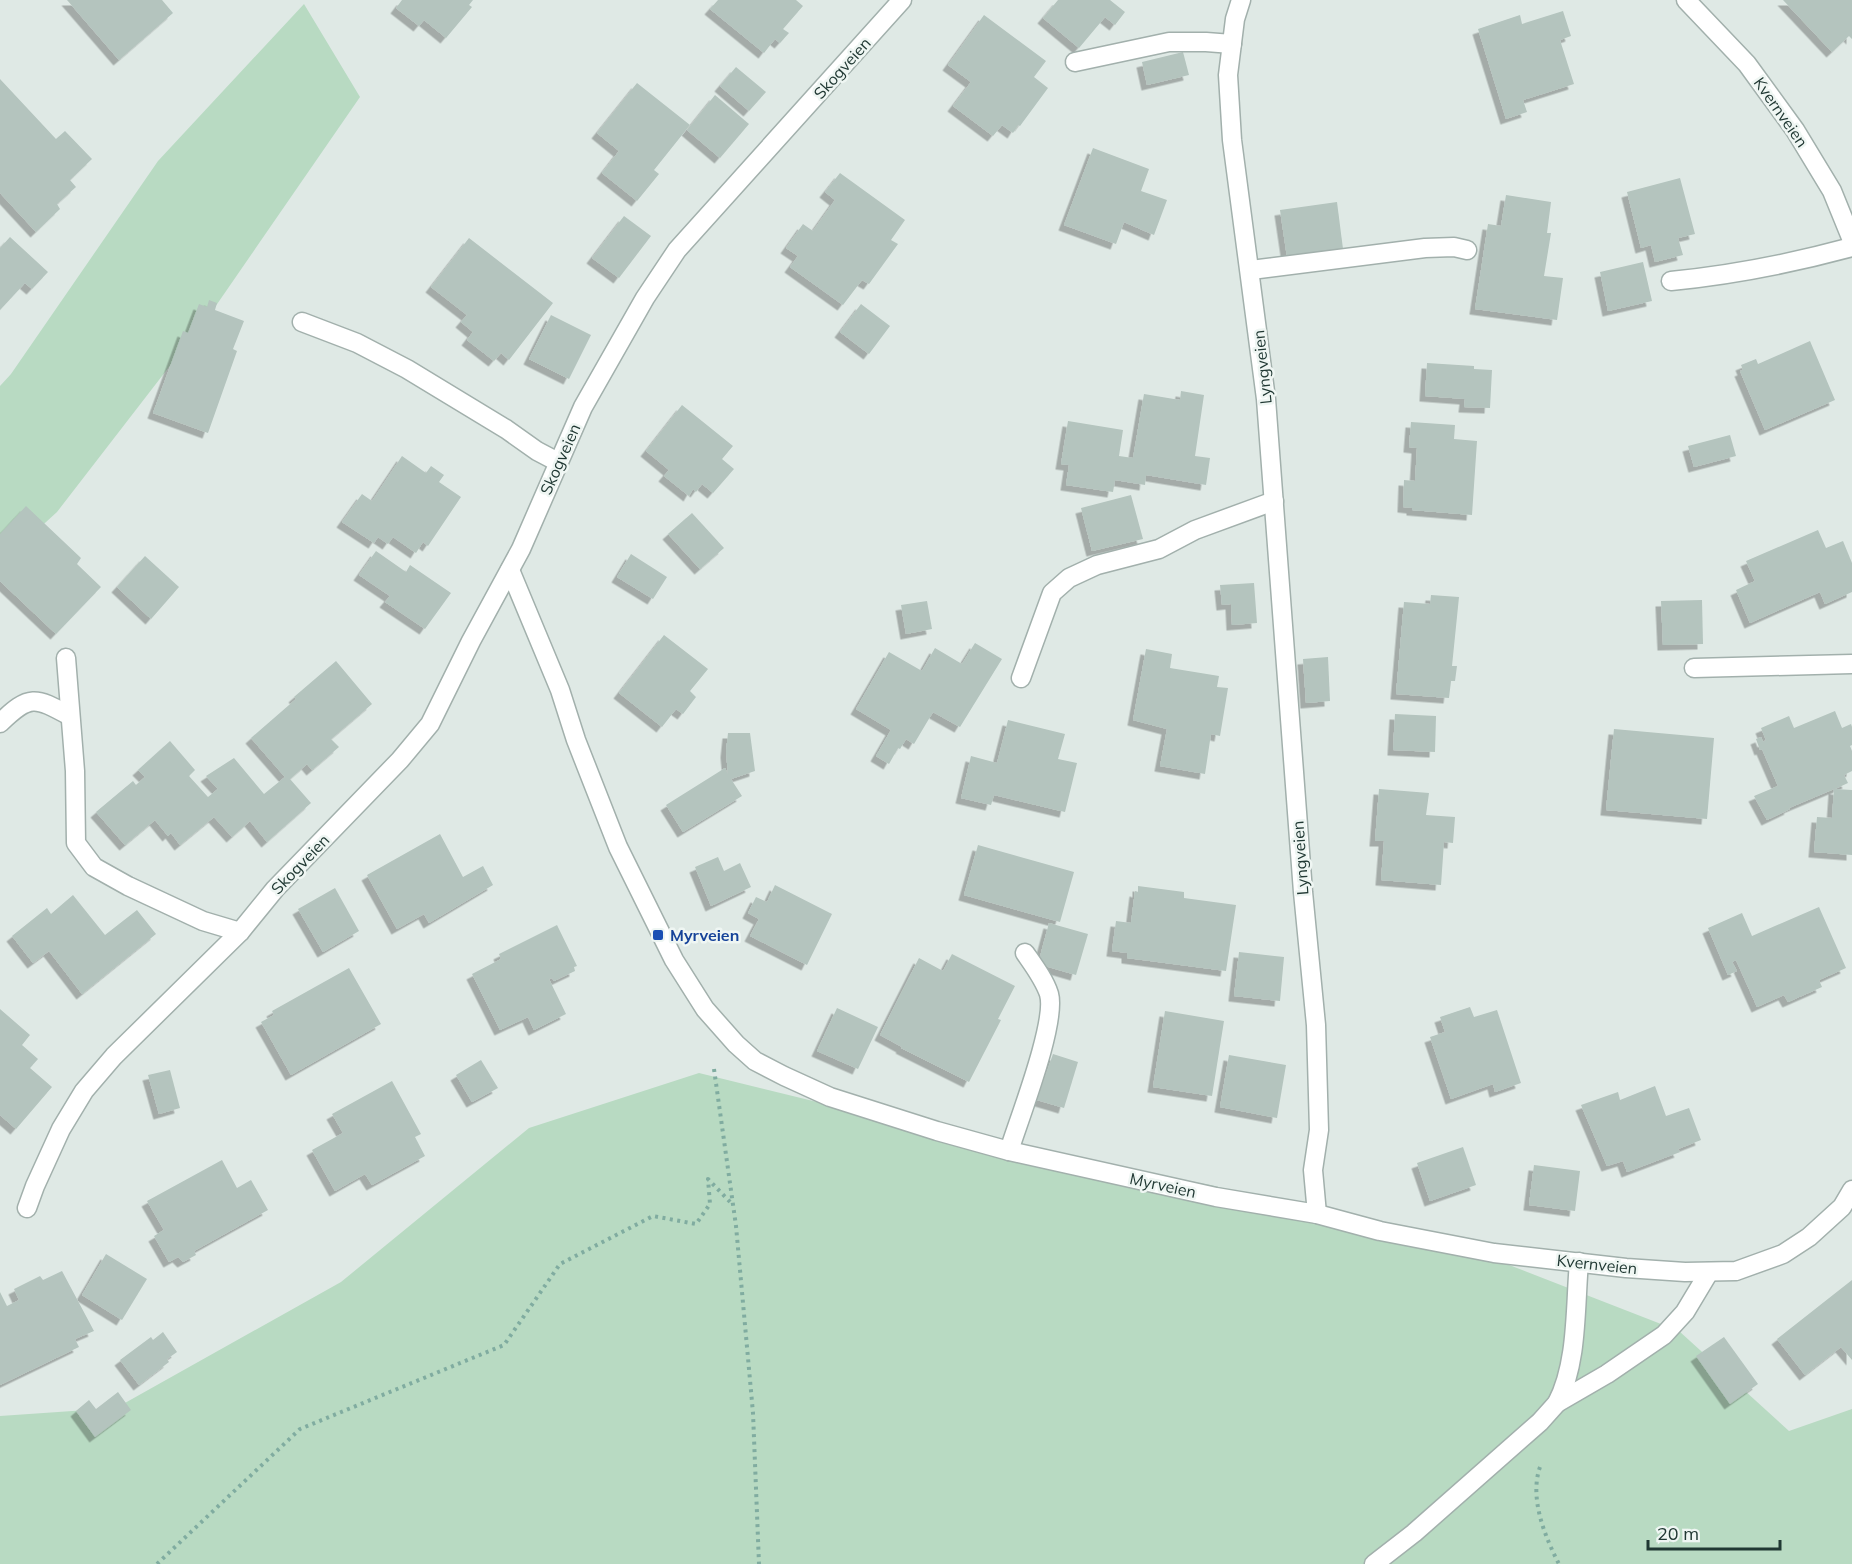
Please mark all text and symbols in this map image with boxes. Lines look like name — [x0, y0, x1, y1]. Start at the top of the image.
street label: Skogveien — [809, 33, 875, 103]
street label: Kvernveien — [1750, 73, 1812, 151]
street label: Lyngveien — [1248, 329, 1276, 405]
street label: Skogveien — [535, 420, 585, 498]
street label: Lyngveien — [1287, 820, 1313, 896]
street label: Skogveien — [266, 830, 334, 898]
place label: Myrveien — [670, 925, 739, 945]
marker: Myrveien — [651, 928, 665, 942]
street label: Myrveien — [1128, 1168, 1198, 1202]
street label: Kvernveien — [1556, 1250, 1638, 1278]
scale bar — [1648, 1513, 1780, 1551]
text: 20 m — [1657, 1522, 1699, 1545]

